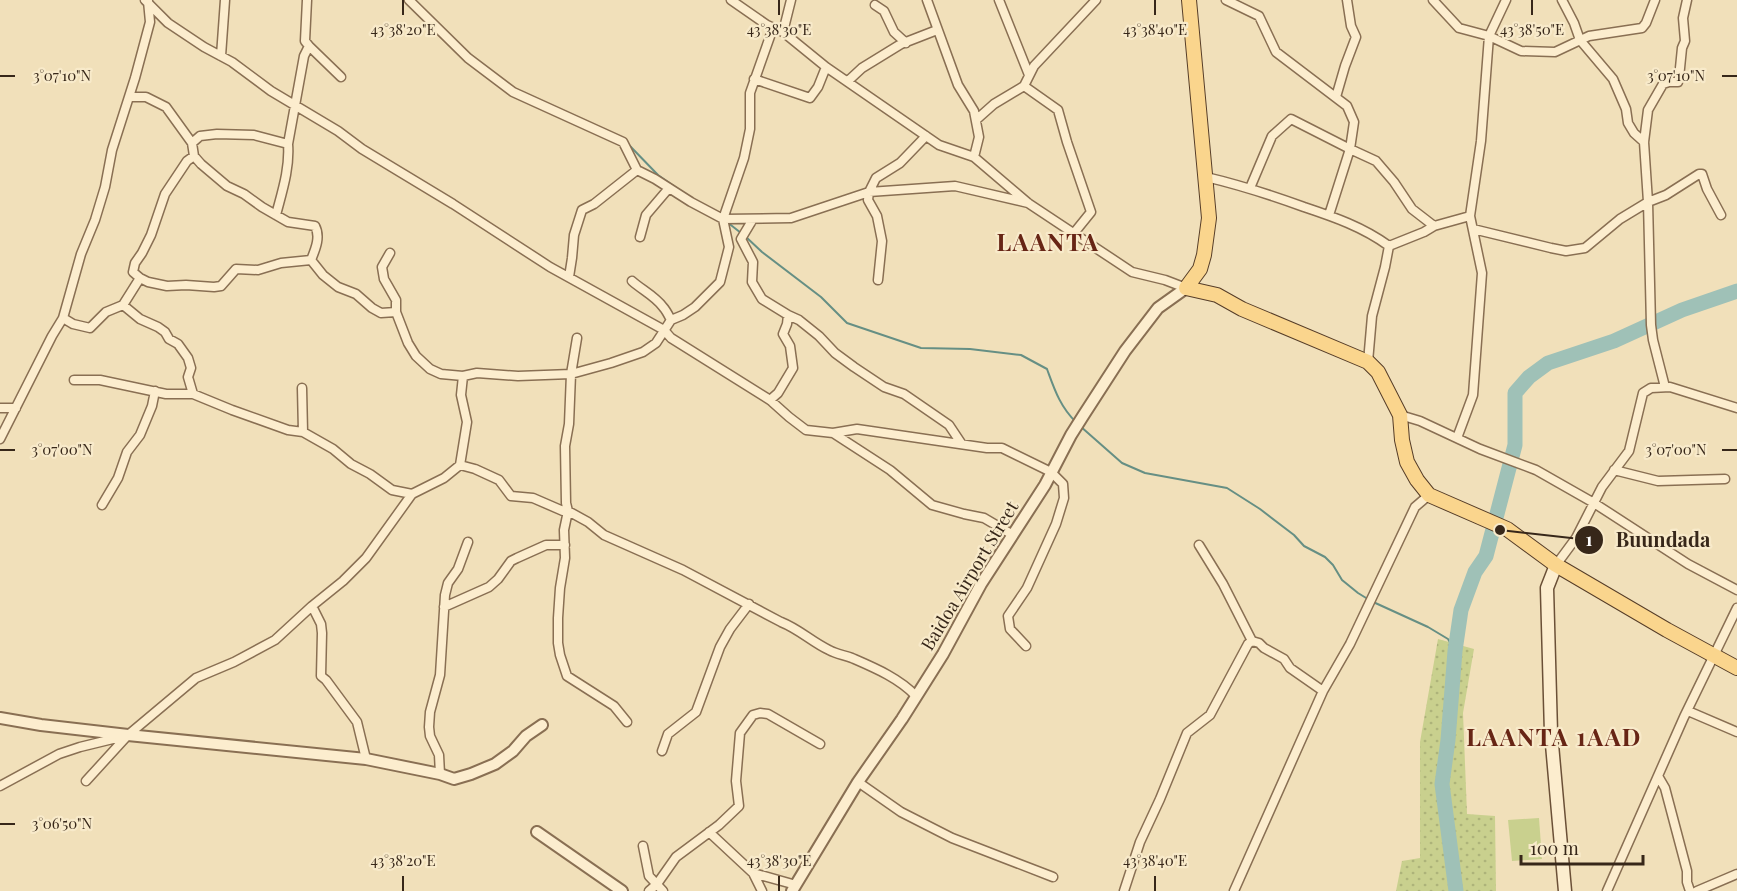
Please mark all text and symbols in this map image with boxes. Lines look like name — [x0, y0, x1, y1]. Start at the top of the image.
text: 43°38'20"E — [370, 19, 436, 39]
text: 43°38'30"E — [747, 19, 811, 39]
text: 43°38'40"E — [1123, 19, 1187, 39]
text: 43°38'50"E — [1500, 19, 1564, 39]
text: 3°07'10"N — [33, 65, 91, 85]
text: 3°07'10"N — [1647, 65, 1705, 85]
district label: LAANTA — [996, 225, 1100, 257]
text: 3°07'00"N — [31, 439, 93, 459]
text: 3°07'00"N — [1645, 439, 1707, 459]
street label: Baidoa Airport Street — [915, 496, 1024, 655]
callout: Buundada — [1574, 521, 1722, 559]
text: Buundada — [1616, 525, 1711, 552]
text: 1 — [1586, 527, 1593, 551]
district label: LAANTA 1AAD — [1466, 720, 1642, 752]
text: 3°06'50"N — [32, 813, 93, 833]
scale bar — [1521, 828, 1642, 866]
text: 100 m — [1530, 836, 1579, 860]
text: 43°38'20"E — [370, 850, 436, 870]
text: 43°38'30"E — [747, 850, 811, 870]
text: 43°38'40"E — [1123, 850, 1187, 870]

